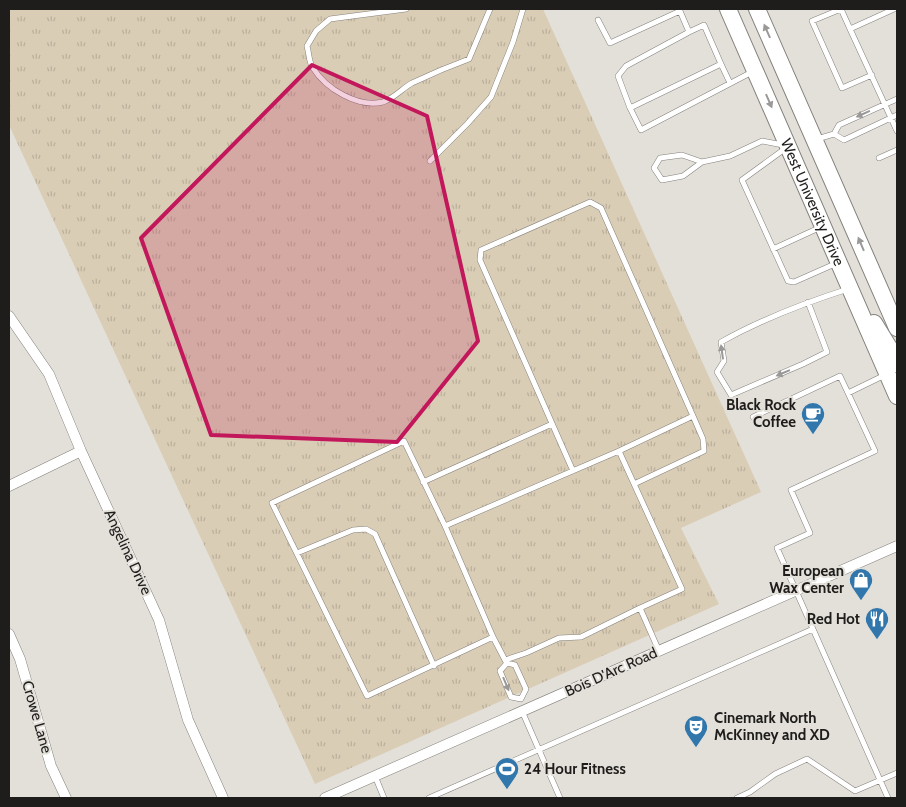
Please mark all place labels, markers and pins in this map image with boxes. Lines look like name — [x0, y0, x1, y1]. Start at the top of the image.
place label: Black Rock Coffee — [726, 396, 797, 431]
cafe icon: Black Rock Coffee — [800, 401, 826, 435]
place label: European Wax Center — [769, 562, 844, 597]
shop icon: European Wax Center — [848, 567, 874, 601]
restaurant icon: Red Hot — [864, 606, 890, 640]
place label: Red Hot — [807, 610, 860, 628]
place label: Cinemark North McKinney and XD — [714, 709, 830, 744]
theatre icon: Cinemark North McKinney and XD — [683, 714, 709, 748]
sports icon: 24 Hour Fitness — [494, 756, 520, 790]
place label: 24 Hour Fitness — [524, 760, 626, 778]

